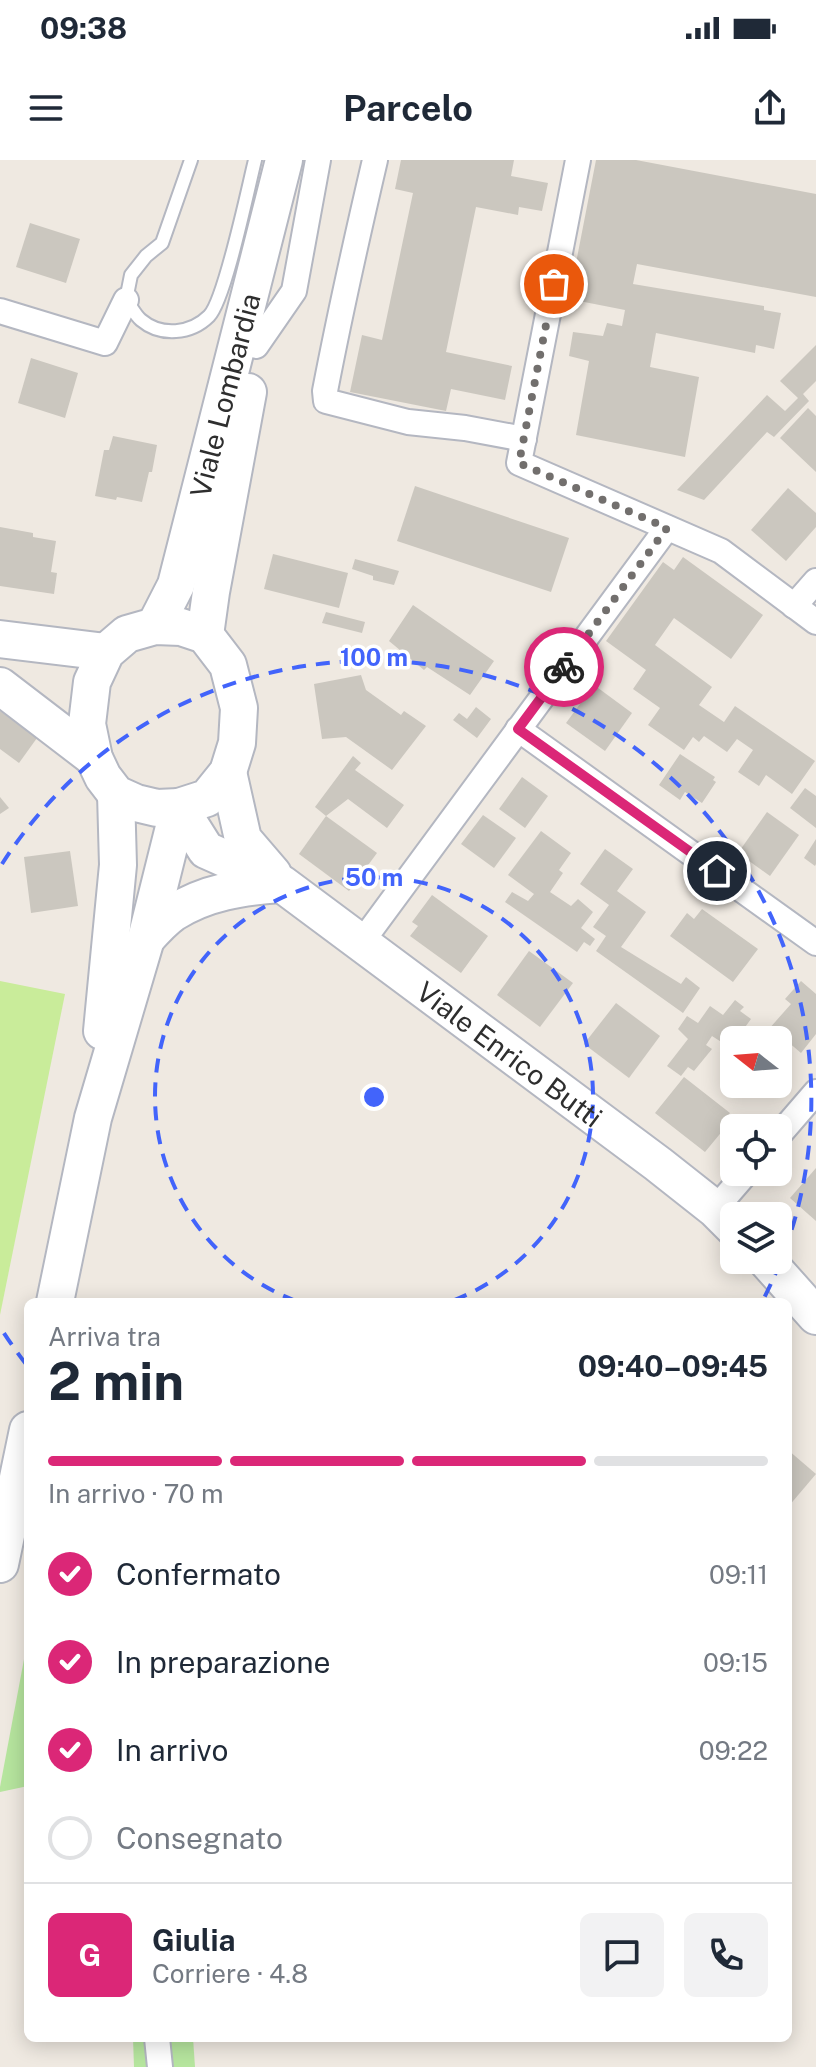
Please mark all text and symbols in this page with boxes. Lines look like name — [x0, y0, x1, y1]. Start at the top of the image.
text: 09:38 — [40, 10, 127, 46]
icon: menu — [24, 86, 68, 130]
icon: share — [748, 86, 792, 130]
text: Parcelo — [343, 87, 473, 129]
pin — [520, 250, 588, 318]
icon: bag — [532, 262, 576, 306]
street label: Viale Lombardia — [182, 290, 266, 501]
courier — [524, 627, 604, 707]
text: 100 m — [340, 643, 408, 671]
icon: bike — [542, 645, 586, 689]
pin — [683, 837, 751, 905]
icon: home — [695, 849, 739, 893]
text: 50 m — [345, 863, 403, 891]
street label: Viale Enrico Butti — [411, 974, 609, 1133]
north arrow — [720, 1026, 792, 1098]
map controls — [720, 1026, 792, 1274]
centre of rings — [360, 1083, 388, 1111]
button: locate — [720, 1114, 792, 1186]
button: layers — [720, 1202, 792, 1274]
text: Arriva tra — [48, 1321, 161, 1352]
text: 09:40–09:45 — [578, 1348, 768, 1384]
text: 2 min — [48, 1351, 184, 1412]
text: In arrivo · 70 m — [48, 1478, 223, 1509]
icon: check — [48, 1552, 92, 1596]
text: Confermato — [116, 1556, 281, 1592]
text: 09:11 — [709, 1559, 768, 1590]
icon: check — [48, 1640, 92, 1684]
text: In preparazione — [116, 1644, 331, 1680]
text: 09:15 — [703, 1647, 768, 1678]
icon: check — [48, 1728, 92, 1772]
text: In arrivo — [116, 1732, 228, 1768]
text: 09:22 — [699, 1735, 768, 1766]
text: Consegnato — [116, 1820, 283, 1856]
button: chat — [580, 1913, 664, 1997]
button: phone — [684, 1913, 768, 1997]
text: Giulia — [152, 1922, 235, 1958]
text: G — [79, 1937, 101, 1973]
text: Corriere · 4.8 — [152, 1958, 308, 1989]

